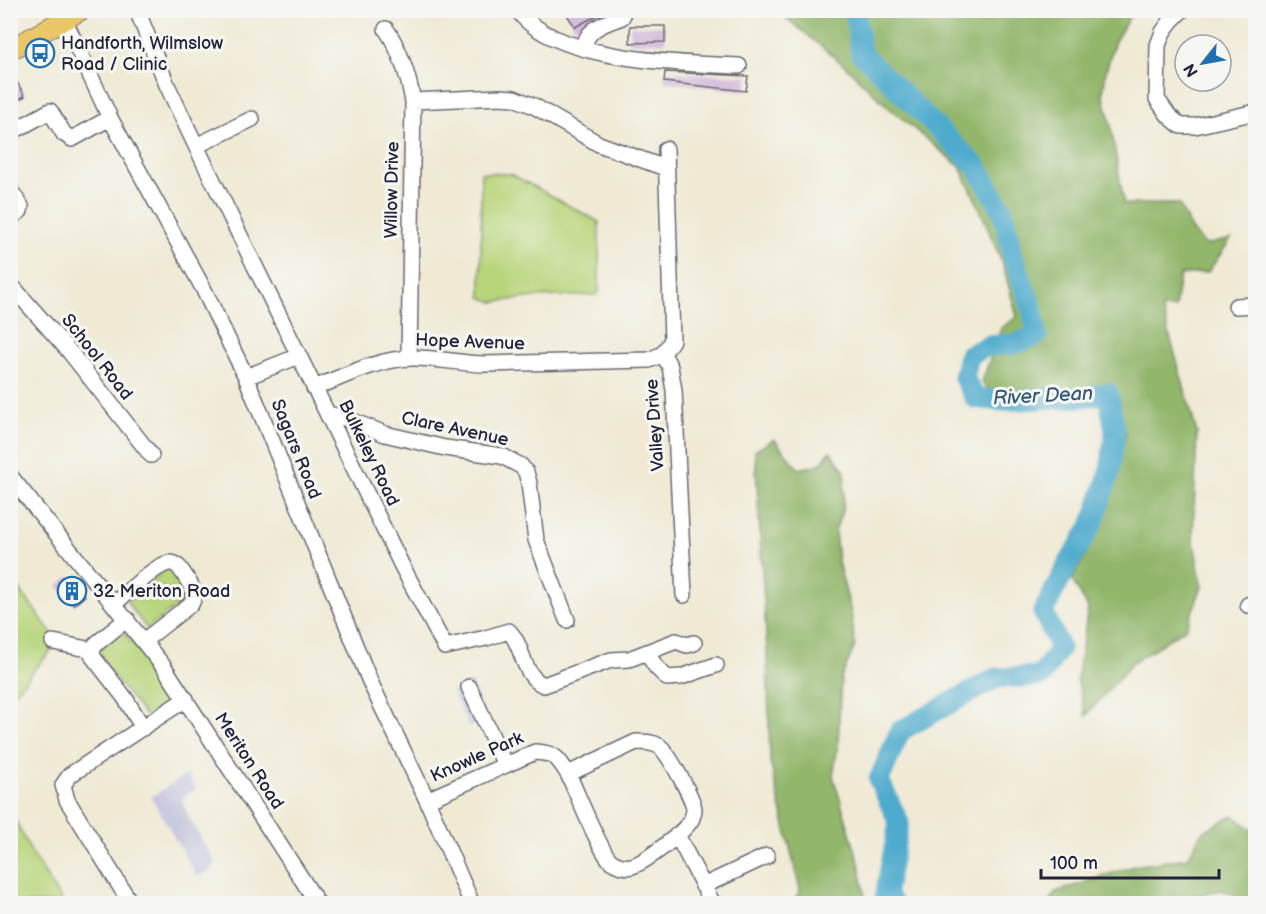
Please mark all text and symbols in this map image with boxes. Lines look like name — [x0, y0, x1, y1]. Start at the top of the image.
place label: Handforth, Wilmslow Road / Clinic — [61, 33, 223, 75]
north arrow — [1173, 33, 1233, 93]
bus stop icon: Handforth, Wilmslow Road / Clinic — [24, 37, 56, 69]
text: N — [1180, 60, 1203, 80]
street label: Willow Drive — [381, 141, 403, 239]
street label: School Road — [57, 310, 137, 404]
street label: Hope Avenue — [415, 330, 526, 354]
street label: Valley Drive — [641, 378, 669, 472]
water label: River Dean — [992, 381, 1094, 411]
street label: Sagars Road — [267, 396, 325, 502]
street label: Bulkeley Road — [334, 397, 404, 509]
street label: Clare Avenue — [400, 407, 511, 451]
building icon: 32 Meriton Road — [56, 575, 88, 607]
place label: 32 Meriton Road — [93, 581, 230, 602]
street label: Meriton Road — [210, 709, 288, 813]
street label: Knowle Park — [427, 727, 527, 787]
scale bar — [1041, 842, 1220, 880]
text: 100 m — [1050, 853, 1098, 874]

